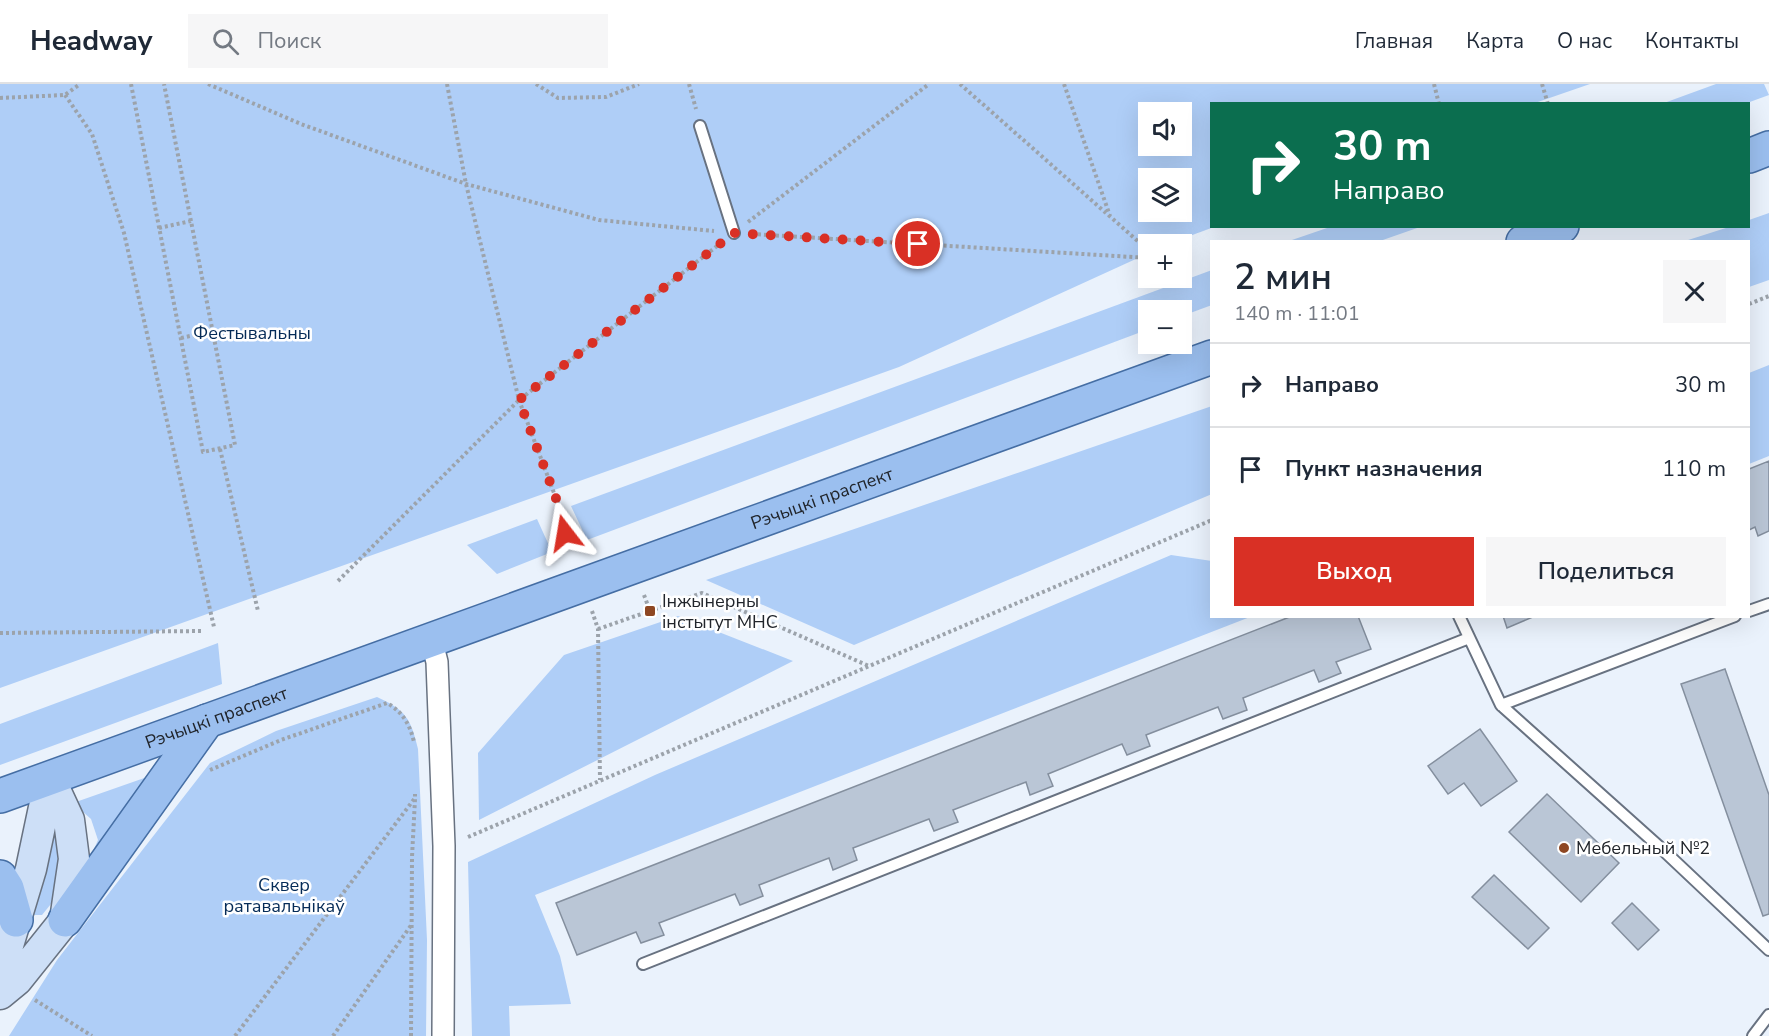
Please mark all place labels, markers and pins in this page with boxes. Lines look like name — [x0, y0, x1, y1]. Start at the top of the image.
pin — [892, 218, 943, 269]
place label: Інжынерны інстытут МНС — [662, 589, 778, 634]
marker: Інжынерны інстытут МНС — [643, 604, 657, 618]
place label: Мебельный №2 — [1576, 836, 1710, 860]
marker: Мебельный №2 — [1557, 841, 1571, 855]

